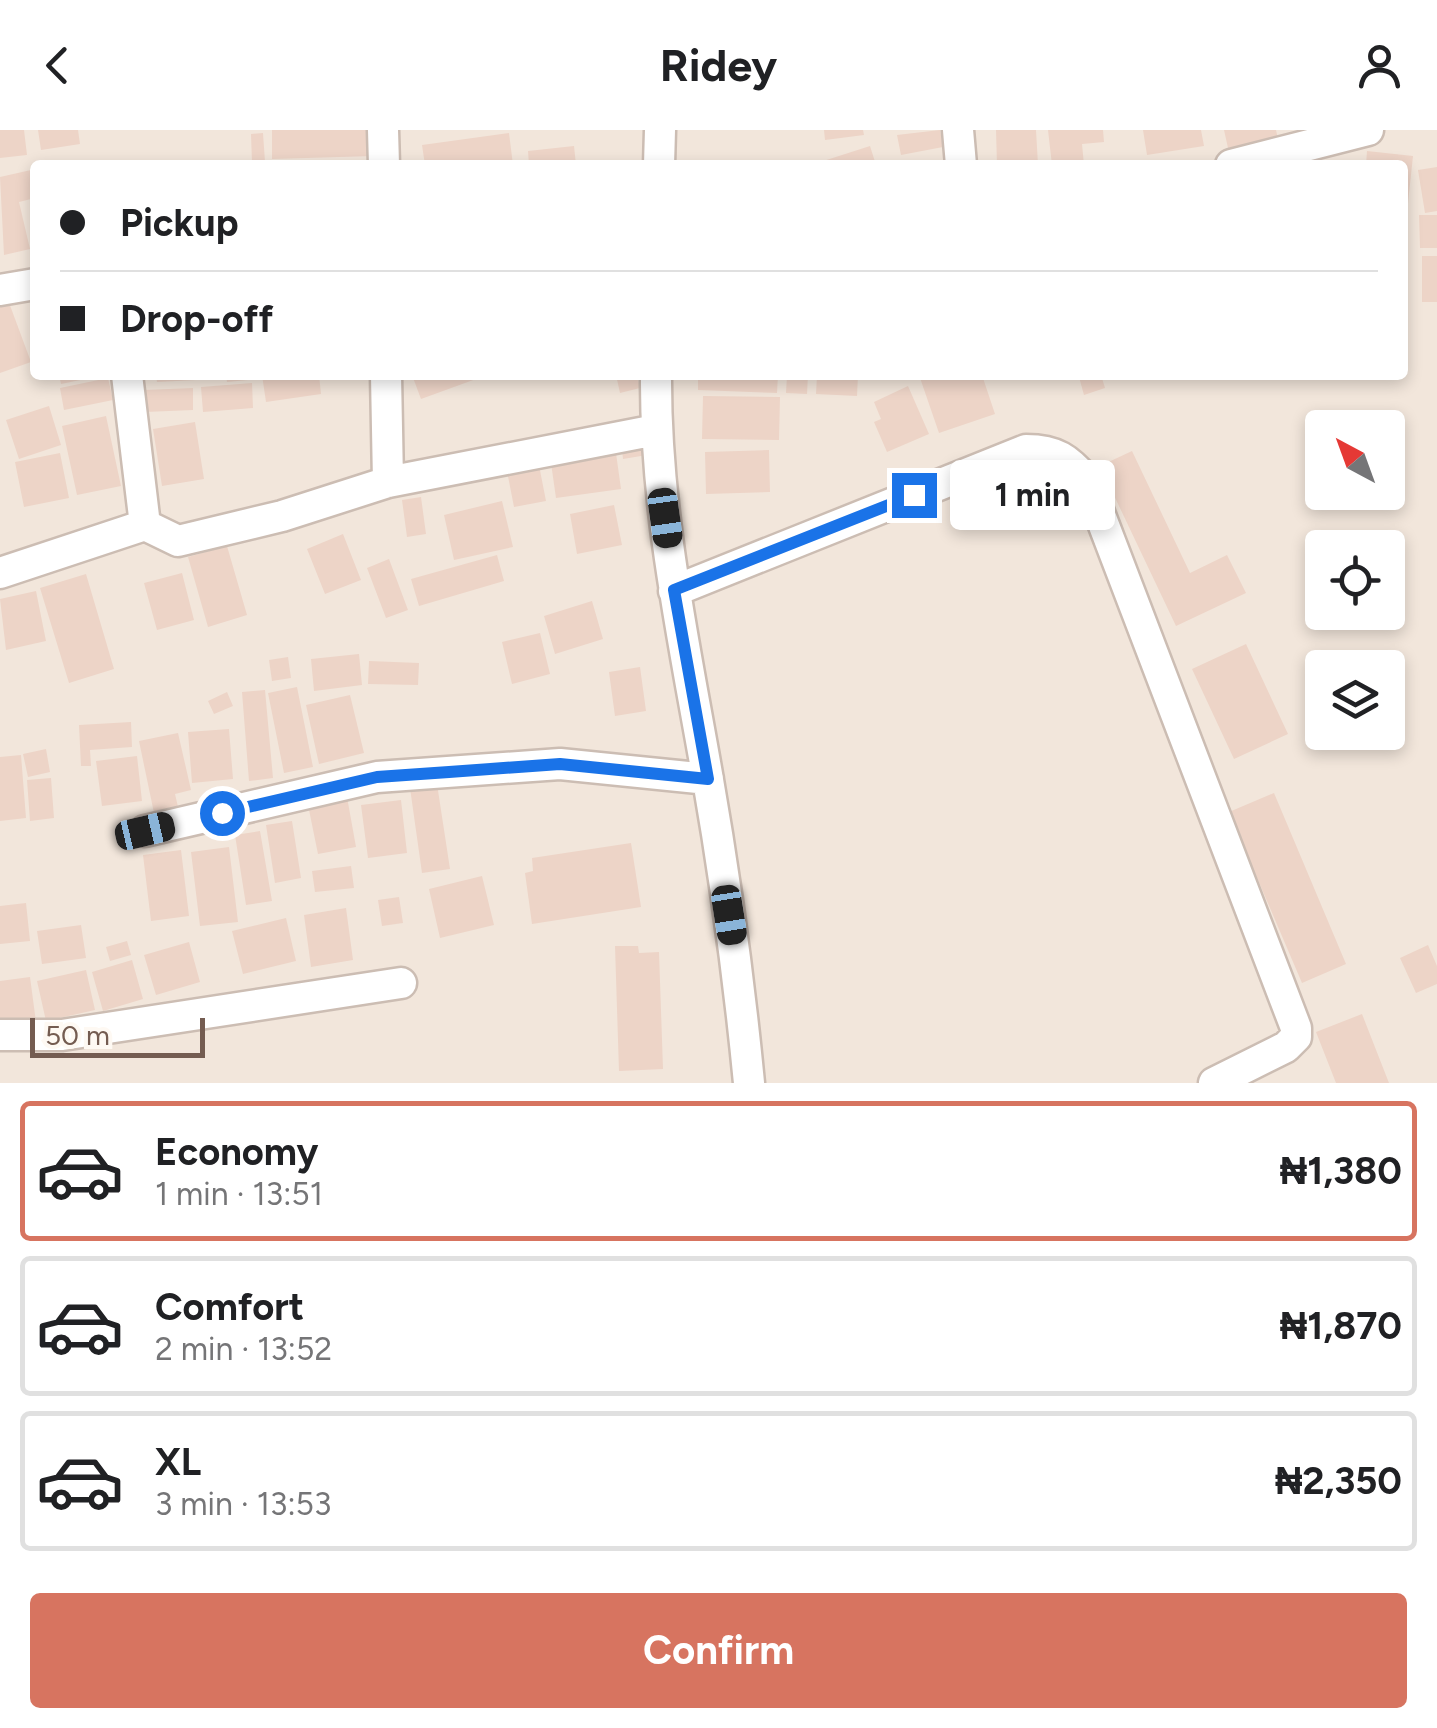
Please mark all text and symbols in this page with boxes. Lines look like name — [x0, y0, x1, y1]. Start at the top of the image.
icon: back — [30, 38, 85, 93]
text: Ridey — [660, 38, 777, 92]
icon: person — [1352, 38, 1407, 93]
text: Pickup — [120, 200, 238, 246]
text: Drop-off — [120, 296, 273, 342]
north arrow — [1305, 410, 1405, 510]
map controls — [1305, 410, 1405, 750]
callout: 1 min — [949, 460, 1114, 530]
route end — [892, 473, 937, 518]
text: 1 min — [995, 476, 1070, 514]
car — [646, 486, 684, 550]
button: locate — [1305, 530, 1405, 630]
button: layers — [1305, 650, 1405, 750]
route start — [200, 791, 245, 836]
car — [112, 810, 178, 852]
car — [709, 883, 749, 947]
scale bar — [30, 1013, 205, 1058]
text: 50 m — [45, 1018, 110, 1052]
icon: car — [35, 1126, 125, 1216]
text: Economy — [155, 1129, 318, 1175]
text: ₦1,380 — [1280, 1148, 1402, 1194]
text: 1 min · 13:51 — [155, 1175, 323, 1213]
icon: car — [35, 1281, 125, 1371]
text: Comfort — [155, 1284, 304, 1330]
text: ₦1,870 — [1280, 1303, 1402, 1349]
text: 2 min · 13:52 — [155, 1330, 332, 1368]
icon: car — [35, 1436, 125, 1526]
text: XL — [155, 1439, 201, 1485]
text: ₦2,350 — [1275, 1458, 1402, 1504]
text: 3 min · 13:53 — [155, 1485, 331, 1523]
button: Confirm — [30, 1593, 1407, 1708]

